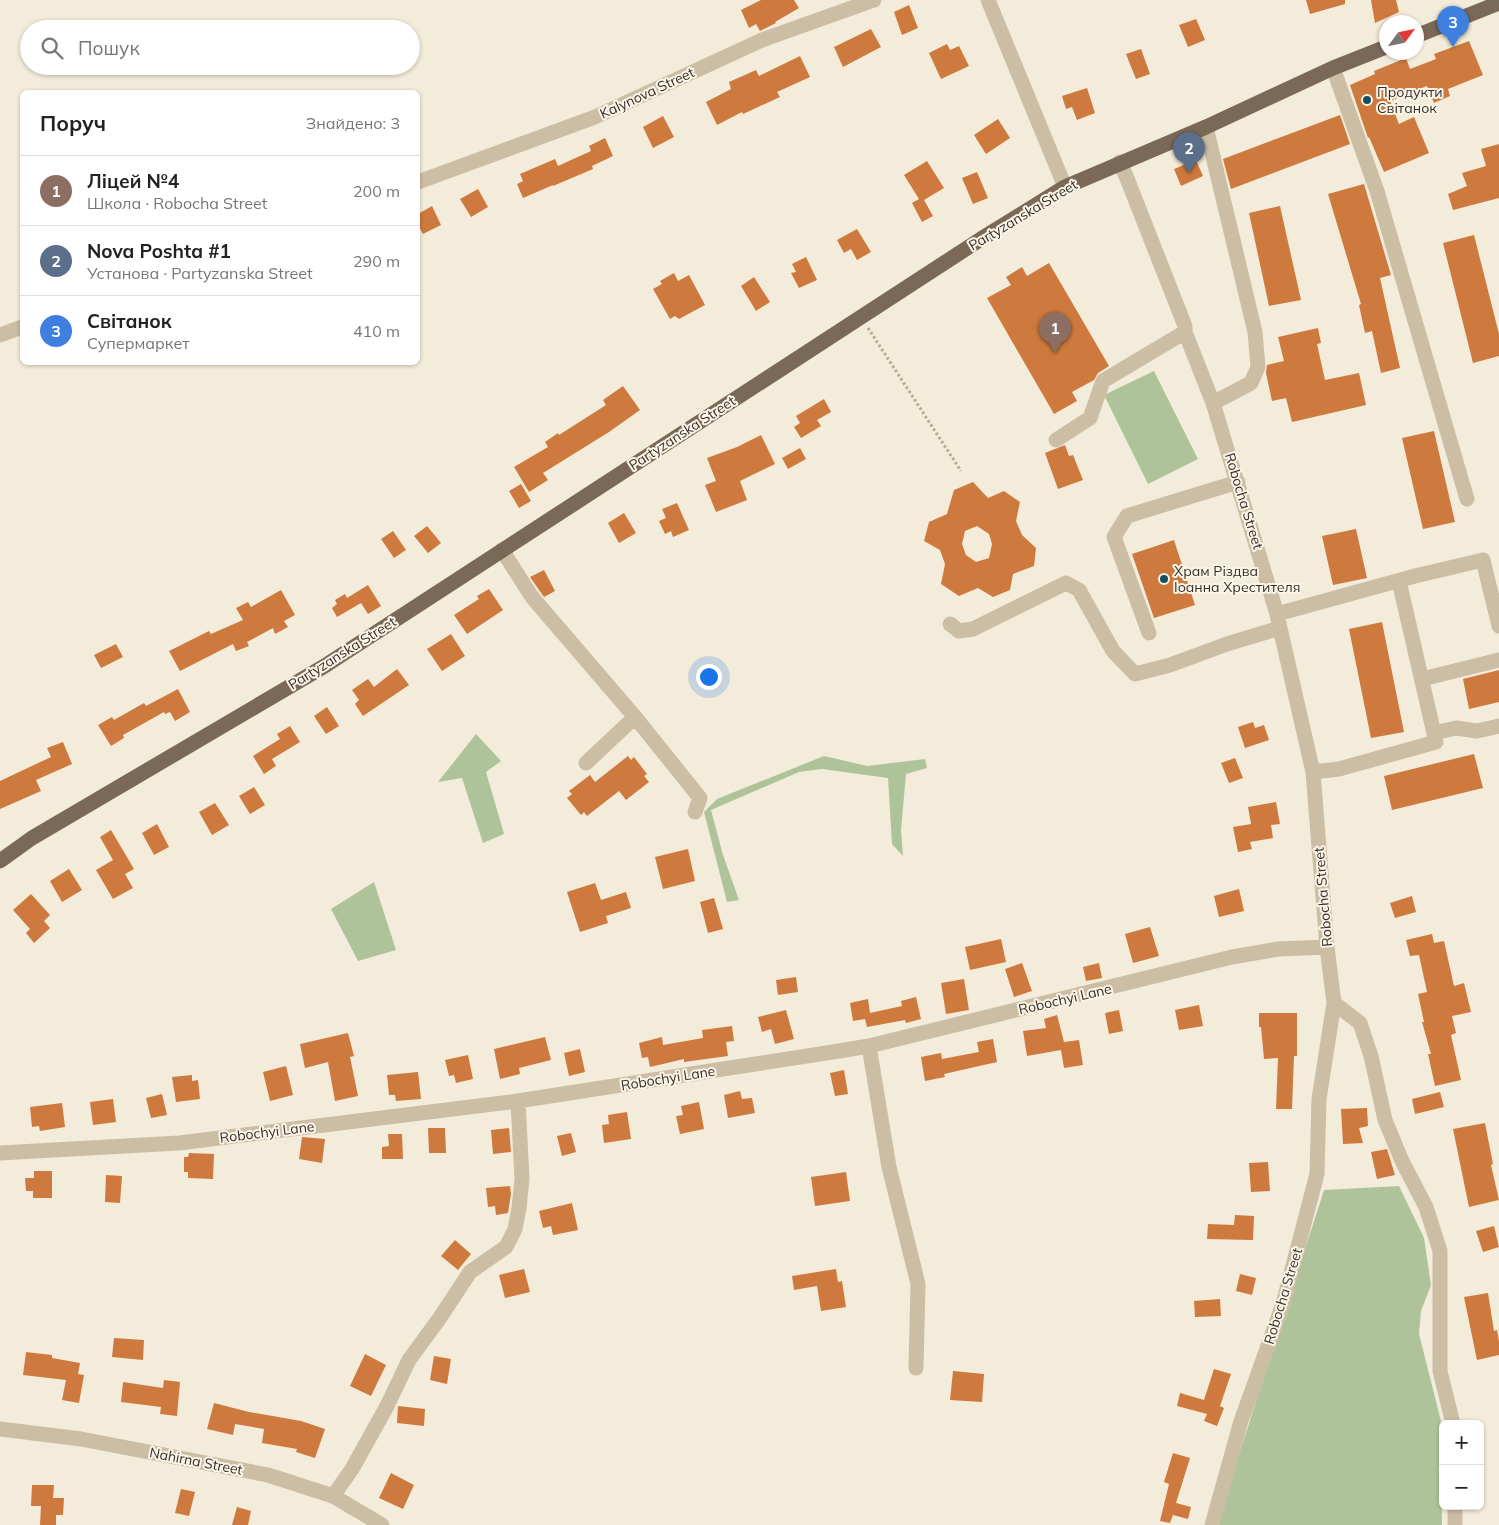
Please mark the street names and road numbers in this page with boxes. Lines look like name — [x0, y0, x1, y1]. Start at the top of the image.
street label: Kalynova Street — [597, 63, 697, 123]
street label: Partyzanska Street — [965, 175, 1081, 255]
street label: Partyzanska Street — [625, 392, 739, 474]
street label: Robocha Street — [1221, 451, 1267, 551]
street label: Partyzanska Street — [285, 613, 399, 693]
street label: Robocha Street — [1310, 846, 1336, 948]
street label: Robochyi Lane — [1017, 980, 1113, 1018]
street label: Robochyi Lane — [620, 1062, 716, 1094]
street label: Robochyi Lane — [219, 1117, 315, 1147]
street label: Robocha Street — [1260, 1246, 1306, 1346]
street label: Nahirna Street — [148, 1443, 244, 1479]

